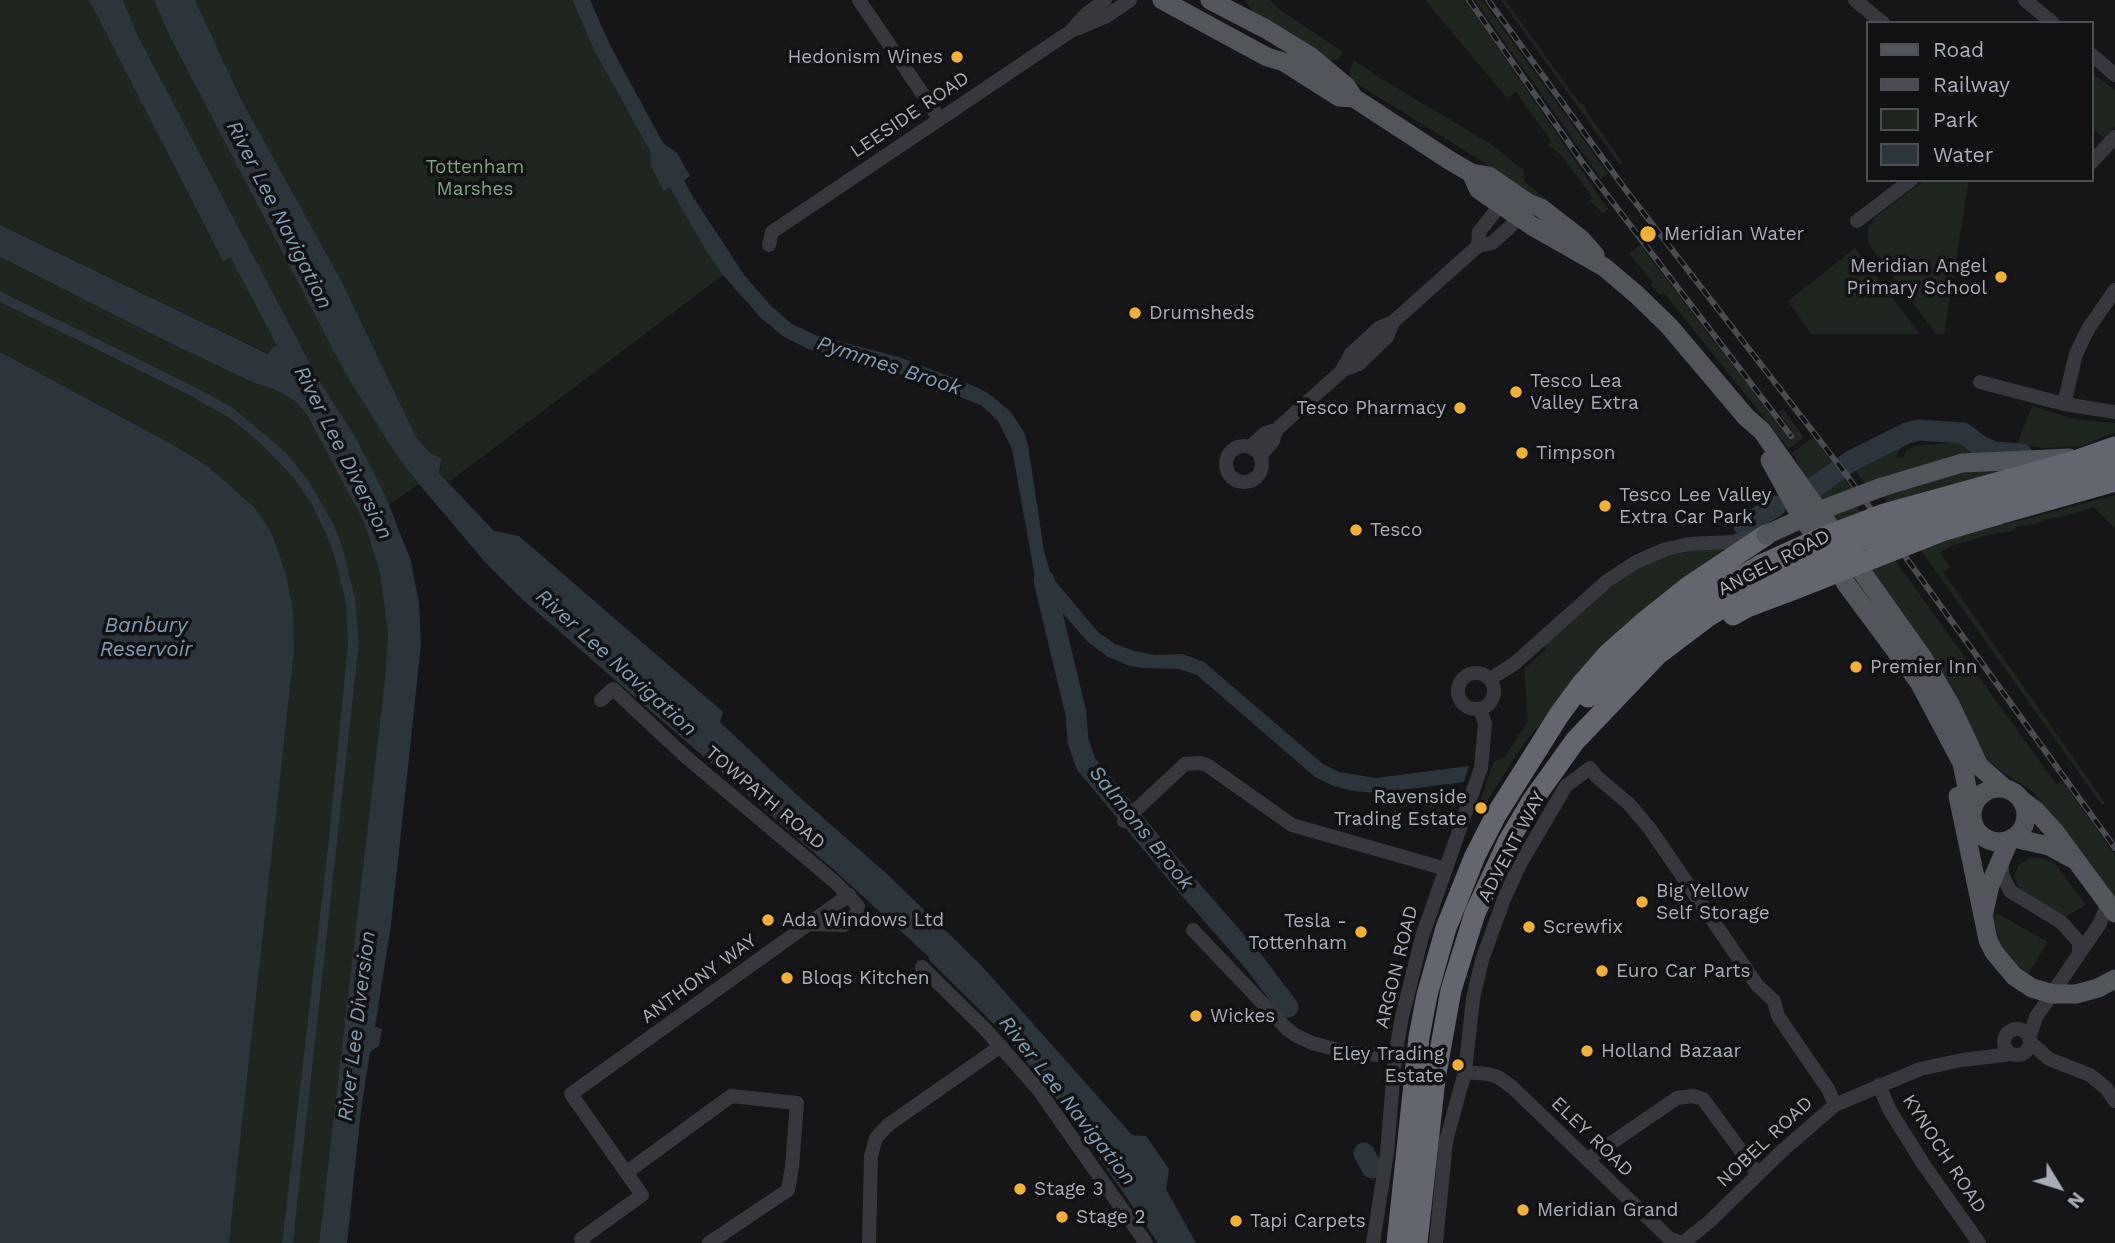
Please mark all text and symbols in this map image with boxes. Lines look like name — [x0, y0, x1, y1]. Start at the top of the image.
legend — [1867, 21, 2094, 182]
text: Road — [1933, 37, 1984, 62]
place label: Hedonism Wines — [787, 46, 943, 68]
marker: Hedonism Wines — [949, 49, 965, 65]
street label: LEESIDE ROAD — [846, 67, 974, 163]
text: Railway — [1933, 72, 2010, 97]
text: Park — [1933, 107, 1978, 132]
water label: River Lee Navigation — [221, 117, 337, 313]
text: Water — [1933, 142, 1993, 167]
park label: Tottenham Marshes — [426, 156, 524, 200]
place label: Meridian Water — [1664, 223, 1804, 245]
marker: Meridian Water — [1638, 224, 1658, 244]
place label: Meridian Angel Primary School — [1847, 255, 1987, 299]
marker: Meridian Angel Primary School — [1993, 269, 2009, 285]
place label: Drumsheds — [1149, 302, 1255, 324]
marker: Drumsheds — [1127, 305, 1143, 321]
water label: Pymmes Brook — [814, 331, 964, 401]
water label: River Lee Diversion — [288, 362, 398, 544]
place label: Tesco Lea Valley Extra — [1530, 370, 1639, 414]
marker: Tesco Lea Valley Extra — [1508, 384, 1524, 400]
place label: Tesco Pharmacy — [1296, 397, 1446, 419]
marker: Tesco Pharmacy — [1452, 400, 1468, 416]
place label: Timpson — [1536, 442, 1615, 464]
marker: Timpson — [1514, 445, 1530, 461]
place label: Tesco Lee Valley Extra Car Park — [1619, 484, 1771, 528]
marker: Tesco Lee Valley Extra Car Park — [1597, 498, 1613, 514]
place label: Tesco — [1370, 519, 1422, 541]
marker: Tesco — [1348, 522, 1364, 538]
street label: ANGEL ROAD — [1714, 525, 1834, 601]
water label: River Lee Navigation — [530, 584, 702, 742]
water label: Banbury Reservoir — [100, 613, 192, 663]
place label: Premier Inn — [1870, 656, 1977, 678]
marker: Premier Inn — [1848, 659, 1864, 675]
street label: TOWPATH ROAD — [700, 741, 830, 855]
water label: Salmons Brook — [1083, 761, 1199, 895]
place label: Ravenside Trading Estate — [1334, 786, 1467, 830]
street label: ADVENT WAY — [1473, 788, 1551, 906]
marker: Ravenside Trading Estate — [1473, 800, 1489, 816]
place label: Big Yellow Self Storage — [1656, 880, 1770, 924]
marker: Big Yellow Self Storage — [1634, 894, 1650, 910]
street label: ARGON ROAD — [1371, 903, 1423, 1031]
place label: Ada Windows Ltd — [782, 909, 944, 931]
place label: Tesla - Tottenham — [1248, 910, 1347, 954]
marker: Ada Windows Ltd — [760, 912, 776, 928]
place label: Screwfix — [1543, 916, 1623, 938]
marker: Screwfix — [1521, 919, 1537, 935]
marker: Tesla - Tottenham — [1353, 924, 1369, 940]
water label: River Lee Diversion — [333, 929, 381, 1123]
street label: ANTHONY WAY — [637, 929, 761, 1029]
place label: Euro Car Parts — [1616, 960, 1750, 982]
marker: Euro Car Parts — [1594, 963, 1610, 979]
place label: Bloqs Kitchen — [801, 967, 930, 989]
marker: Bloqs Kitchen — [779, 970, 795, 986]
place label: Wickes — [1210, 1005, 1275, 1027]
marker: Wickes — [1188, 1008, 1204, 1024]
water label: River Lee Navigation — [993, 1011, 1141, 1191]
place label: Holland Bazaar — [1601, 1040, 1741, 1062]
place label: Eley Trading Estate — [1332, 1043, 1444, 1087]
marker: Holland Bazaar — [1579, 1043, 1595, 1059]
marker: Eley Trading Estate — [1450, 1057, 1466, 1073]
street label: KYNOCH ROAD — [1897, 1090, 1991, 1218]
street label: ELEY ROAD — [1546, 1092, 1638, 1182]
street label: NOBEL ROAD — [1712, 1092, 1818, 1192]
north arrow — [2024, 1152, 2094, 1222]
place label: Stage 3 — [1034, 1178, 1104, 1200]
marker: Stage 3 — [1012, 1181, 1028, 1197]
text: N — [2063, 1188, 2089, 1213]
place label: Meridian Grand — [1537, 1199, 1678, 1221]
marker: Meridian Grand — [1515, 1202, 1531, 1218]
place label: Stage 2 — [1076, 1206, 1146, 1228]
marker: Stage 2 — [1054, 1209, 1070, 1225]
place label: Tapi Carpets — [1250, 1210, 1366, 1232]
marker: Tapi Carpets — [1228, 1213, 1244, 1229]

